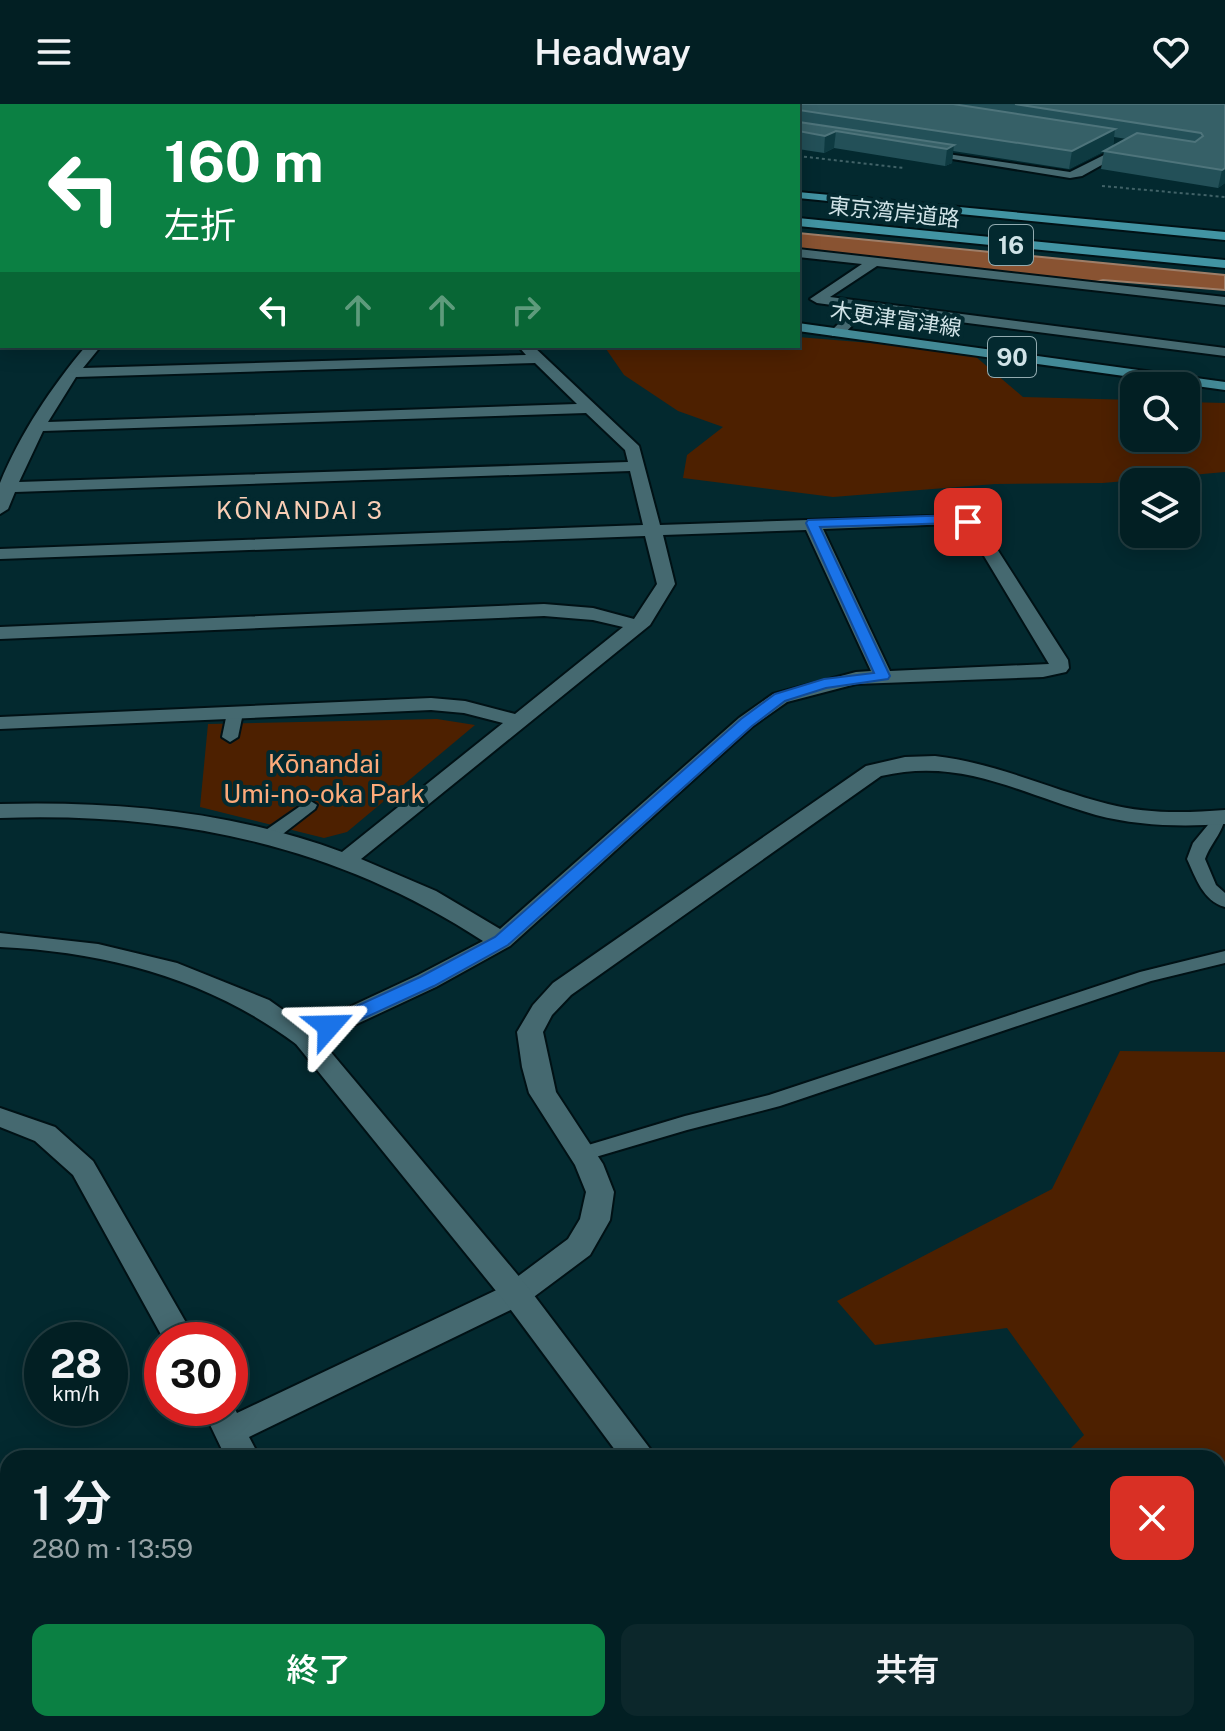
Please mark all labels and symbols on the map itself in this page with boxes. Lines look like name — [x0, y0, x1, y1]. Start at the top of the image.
street label: 東京湾岸道路 — [827, 192, 961, 232]
road number: 16 — [989, 225, 1033, 265]
street label: 木更津富津線 — [829, 297, 963, 341]
road number: 90 — [988, 337, 1036, 377]
pin — [934, 488, 1002, 556]
district label: KŌNANDAI 3 — [216, 496, 384, 524]
park label: Kōnandai Umi-no-oka Park — [223, 748, 425, 809]
position arrow — [287, 984, 371, 1068]
speed limit sign: 30 — [144, 1322, 248, 1426]

